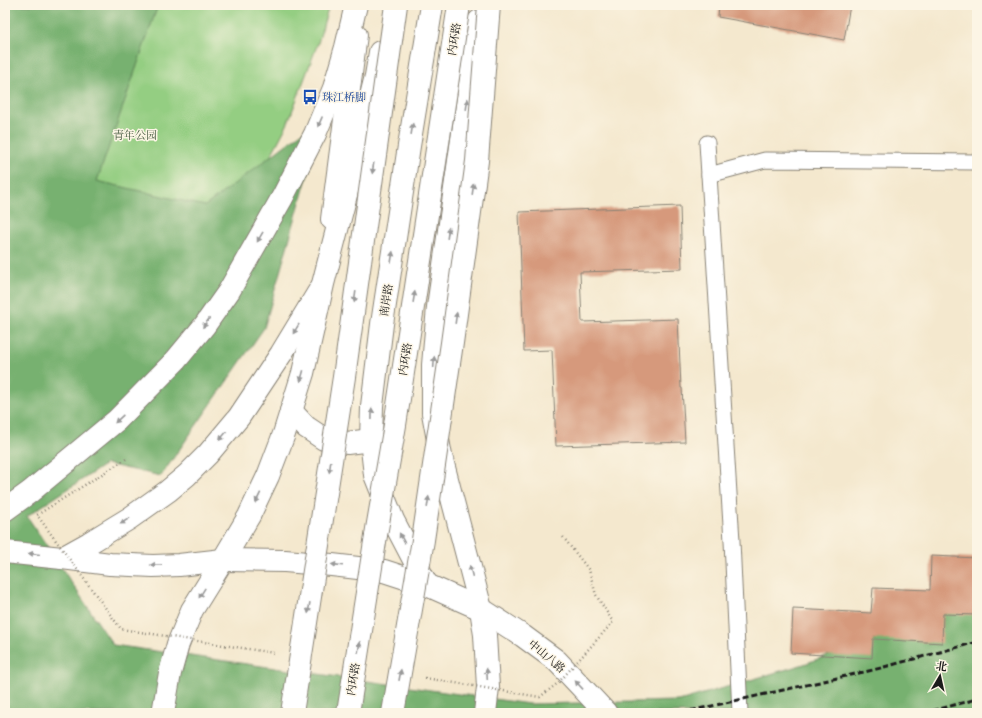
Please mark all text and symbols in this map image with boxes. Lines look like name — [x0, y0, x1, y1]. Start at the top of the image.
street label: 内环路 — [445, 22, 463, 56]
bus stop icon: 珠江桥脚 — [301, 88, 319, 106]
place label: 珠江桥脚 — [322, 90, 366, 104]
one-way arrow — [464, 98, 470, 110]
one-way arrow — [316, 116, 323, 128]
one-way arrow — [409, 123, 415, 135]
park label: 青年公园 — [113, 128, 157, 142]
one-way arrow — [370, 162, 376, 174]
one-way arrow — [470, 183, 476, 195]
one-way arrow — [445, 227, 452, 239]
one-way arrow — [256, 231, 263, 243]
one-way arrow — [389, 251, 395, 263]
street label: 南岸路 — [377, 283, 395, 317]
one-way arrow — [352, 291, 358, 303]
one-way arrow — [411, 291, 417, 303]
one-way arrow — [453, 311, 459, 324]
one-way arrow — [202, 318, 211, 329]
one-way arrow — [292, 323, 299, 335]
street label: 内环路 — [396, 342, 414, 376]
one-way arrow — [430, 356, 437, 368]
one-way arrow — [299, 371, 305, 383]
one-way arrow — [369, 407, 375, 420]
one-way arrow — [113, 414, 124, 423]
one-way arrow — [218, 431, 227, 442]
one-way arrow — [327, 461, 333, 473]
one-way arrow — [255, 493, 261, 504]
one-way arrow — [426, 495, 432, 508]
one-way arrow — [120, 517, 130, 525]
one-way arrow — [399, 532, 406, 544]
one-way arrow — [28, 551, 40, 558]
one-way arrow — [149, 562, 162, 568]
one-way arrow — [331, 562, 343, 569]
one-way arrow — [468, 565, 474, 577]
one-way arrow — [199, 587, 206, 599]
one-way arrow — [306, 602, 312, 614]
street label: 中山八路 — [526, 636, 568, 676]
one-way arrow — [356, 641, 362, 653]
north arrow — [920, 656, 960, 696]
text: 北 — [935, 658, 948, 674]
street label: 内环路 — [344, 662, 362, 696]
one-way arrow — [484, 667, 490, 680]
one-way arrow — [397, 668, 403, 681]
one-way arrow — [574, 680, 584, 690]

